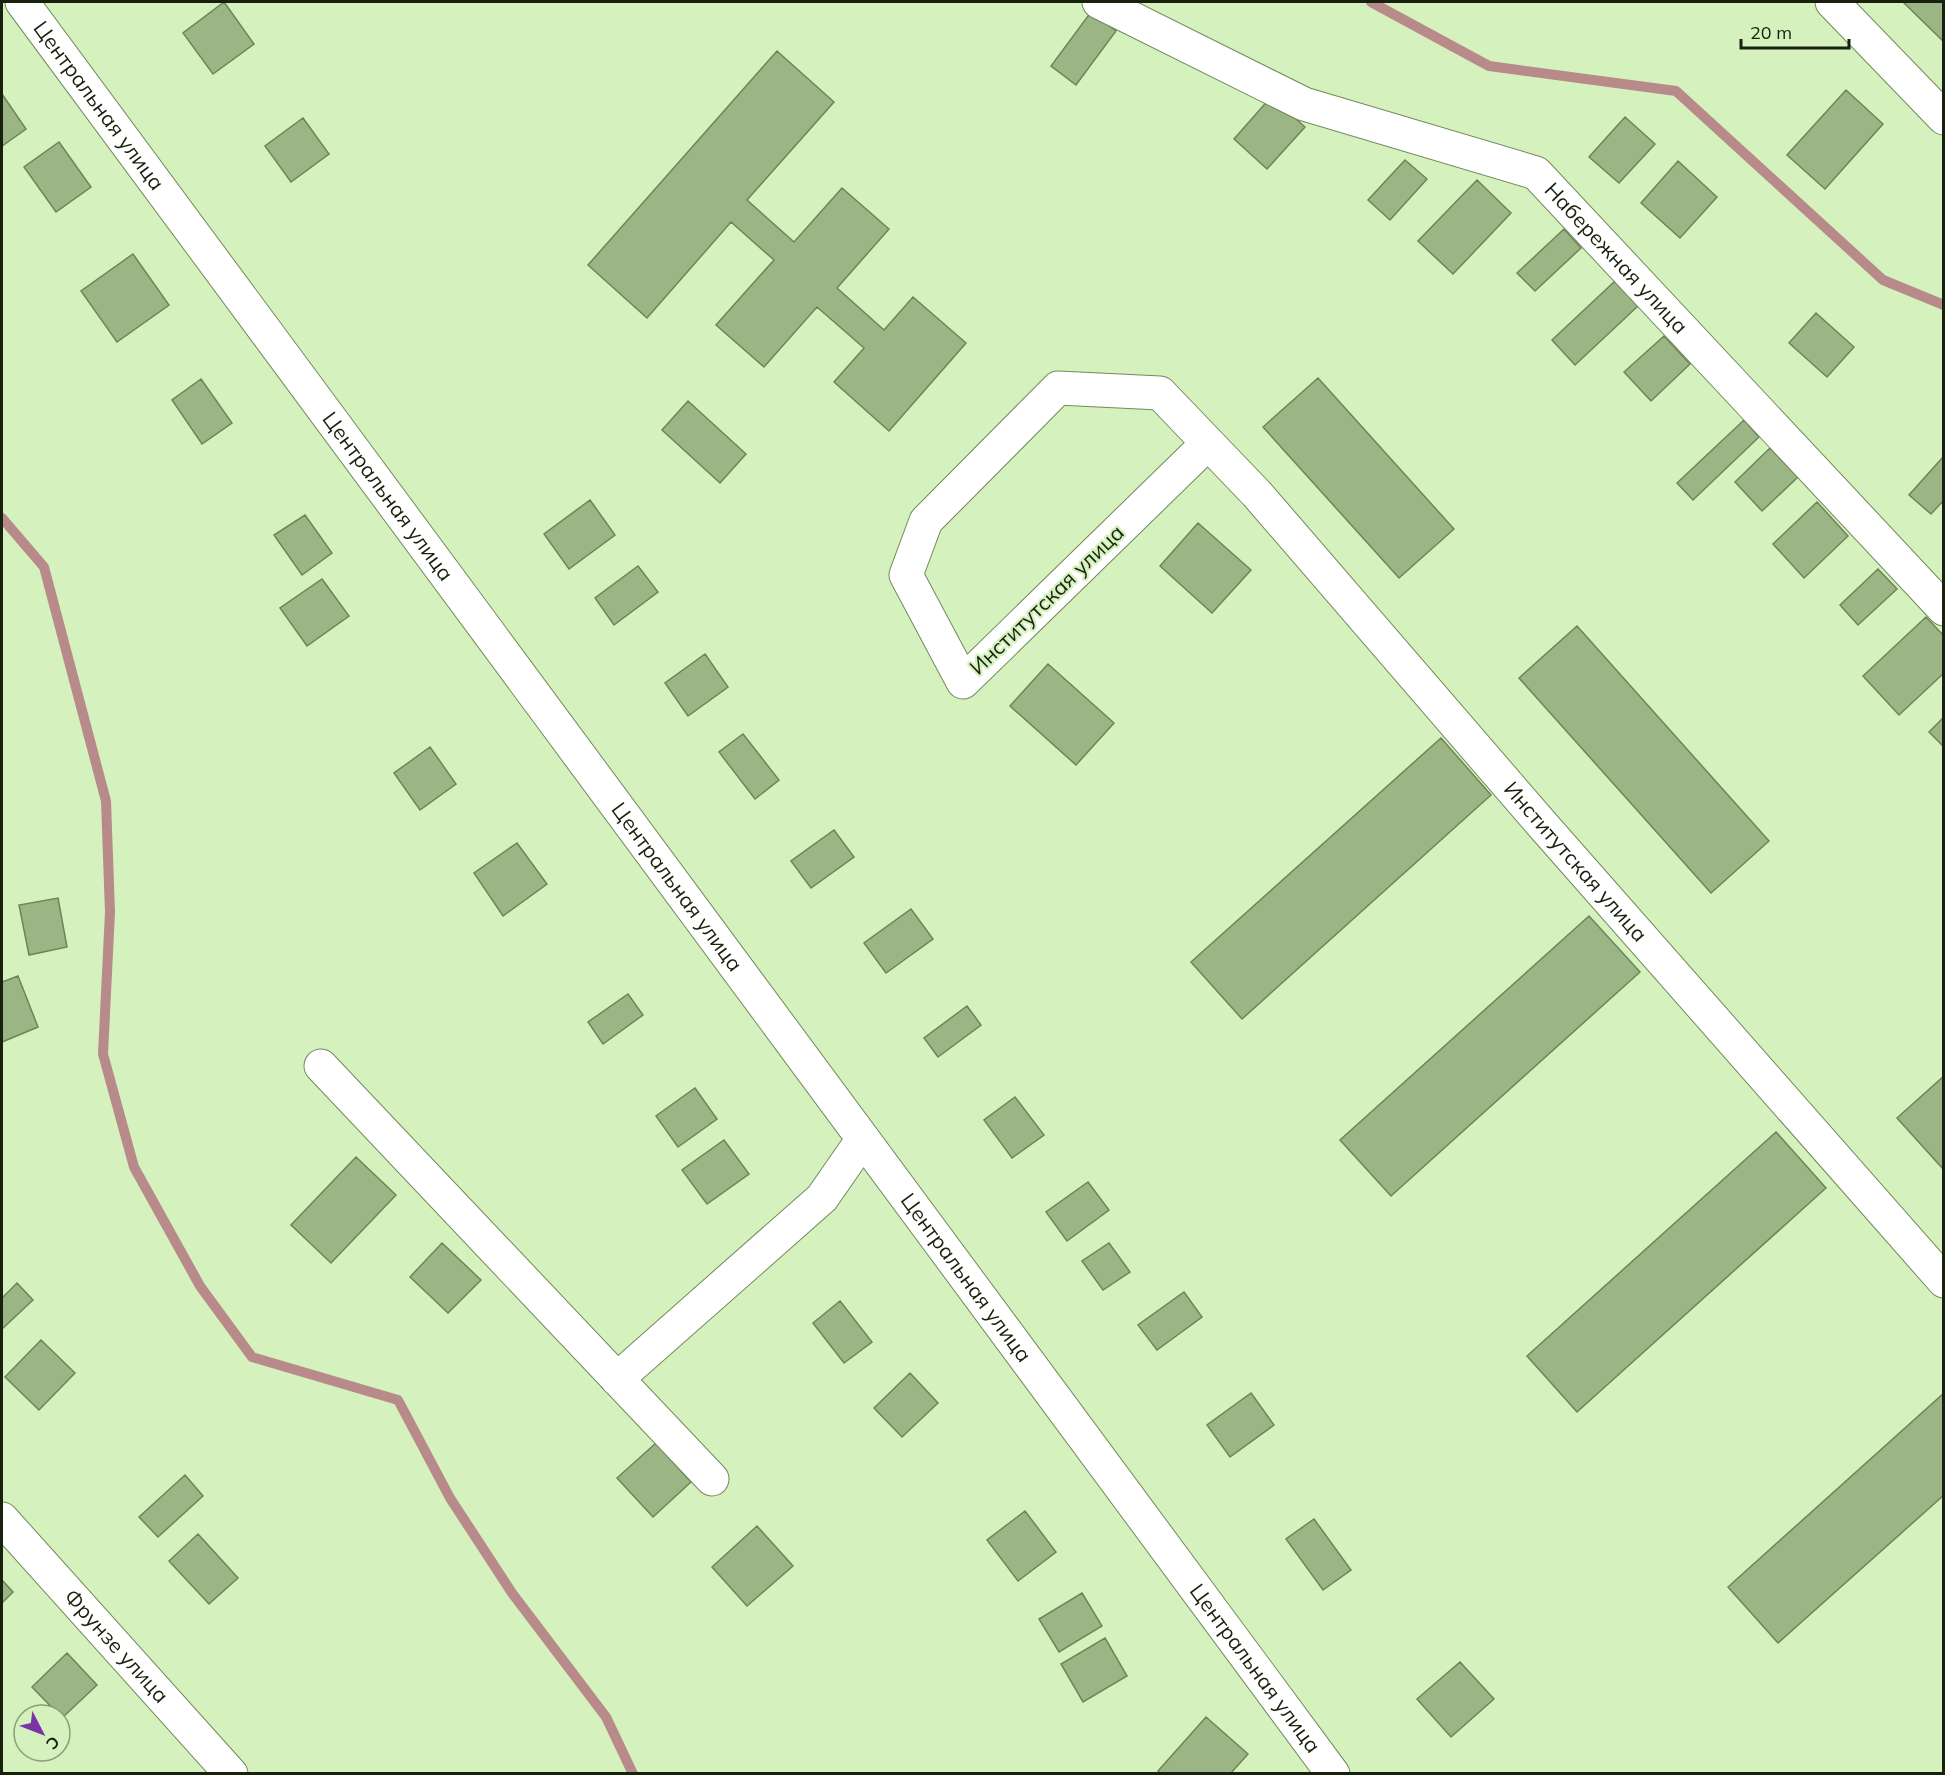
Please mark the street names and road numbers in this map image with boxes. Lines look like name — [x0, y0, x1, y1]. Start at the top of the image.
street label: Центральная улица — [28, 15, 171, 195]
street label: Набережная улица — [1540, 177, 1694, 339]
street label: Центральная улица — [318, 406, 460, 585]
street label: Институтская улица — [964, 519, 1129, 680]
street label: Институтская улица — [1499, 776, 1653, 947]
street label: Центральная улица — [607, 797, 749, 976]
street label: Центральная улица — [896, 1188, 1038, 1367]
street label: Центральная улица — [1185, 1578, 1327, 1758]
street label: Фрунзе улица — [59, 1583, 175, 1708]

